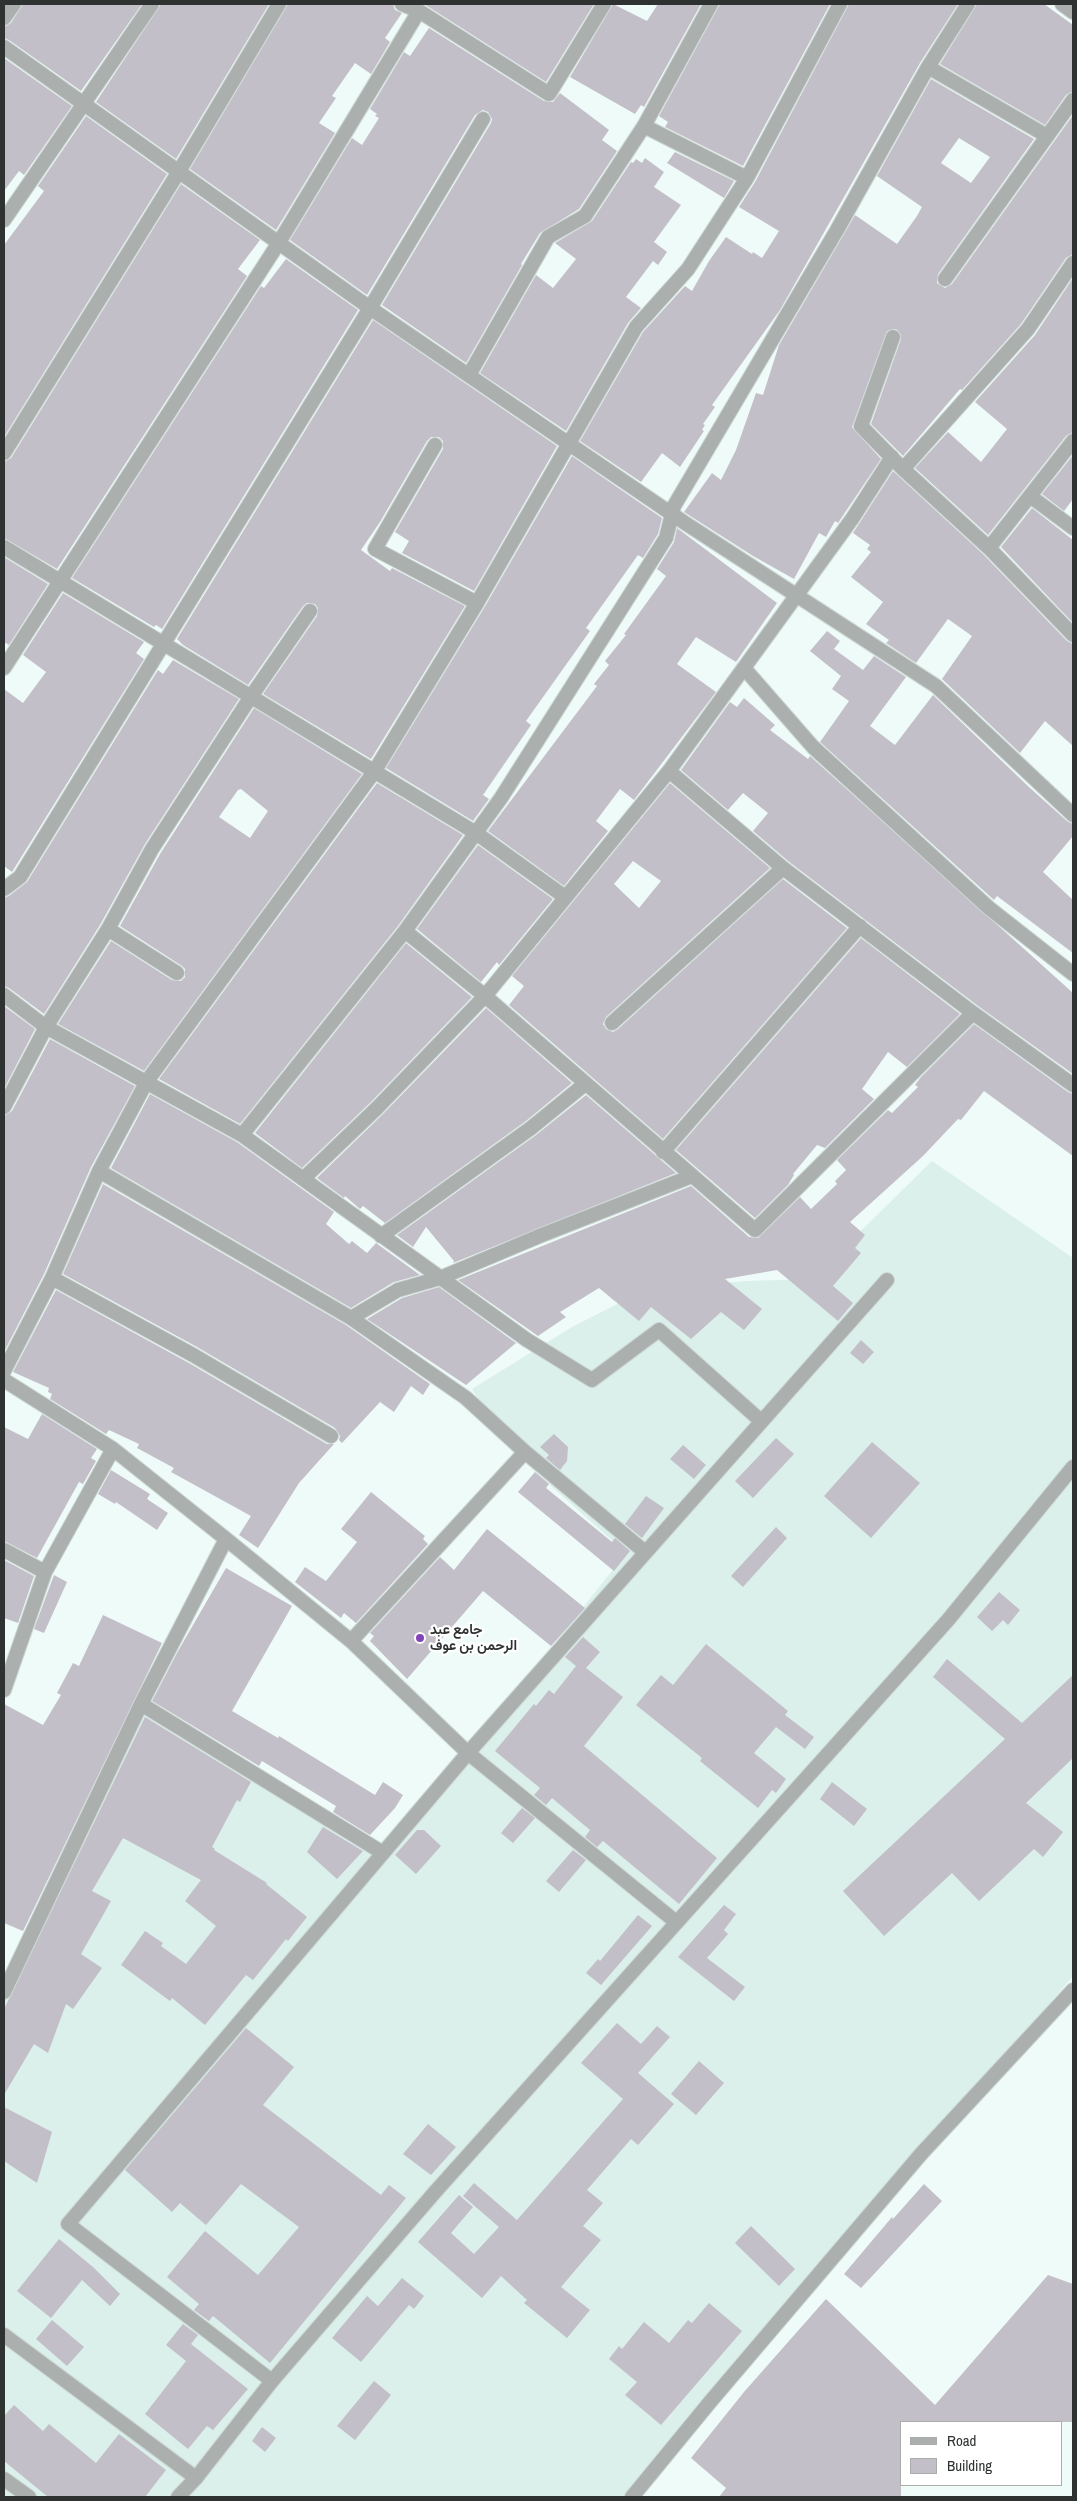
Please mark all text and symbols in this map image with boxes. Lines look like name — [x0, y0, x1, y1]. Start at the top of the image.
place label: جامع عبد الرحمن بن عوف — [430, 1622, 517, 1654]
marker: جامع عبد الرحمن بن عوف — [414, 1632, 426, 1644]
legend — [900, 2421, 1062, 2486]
text: Road — [947, 2430, 976, 2451]
text: Building — [947, 2455, 992, 2476]

